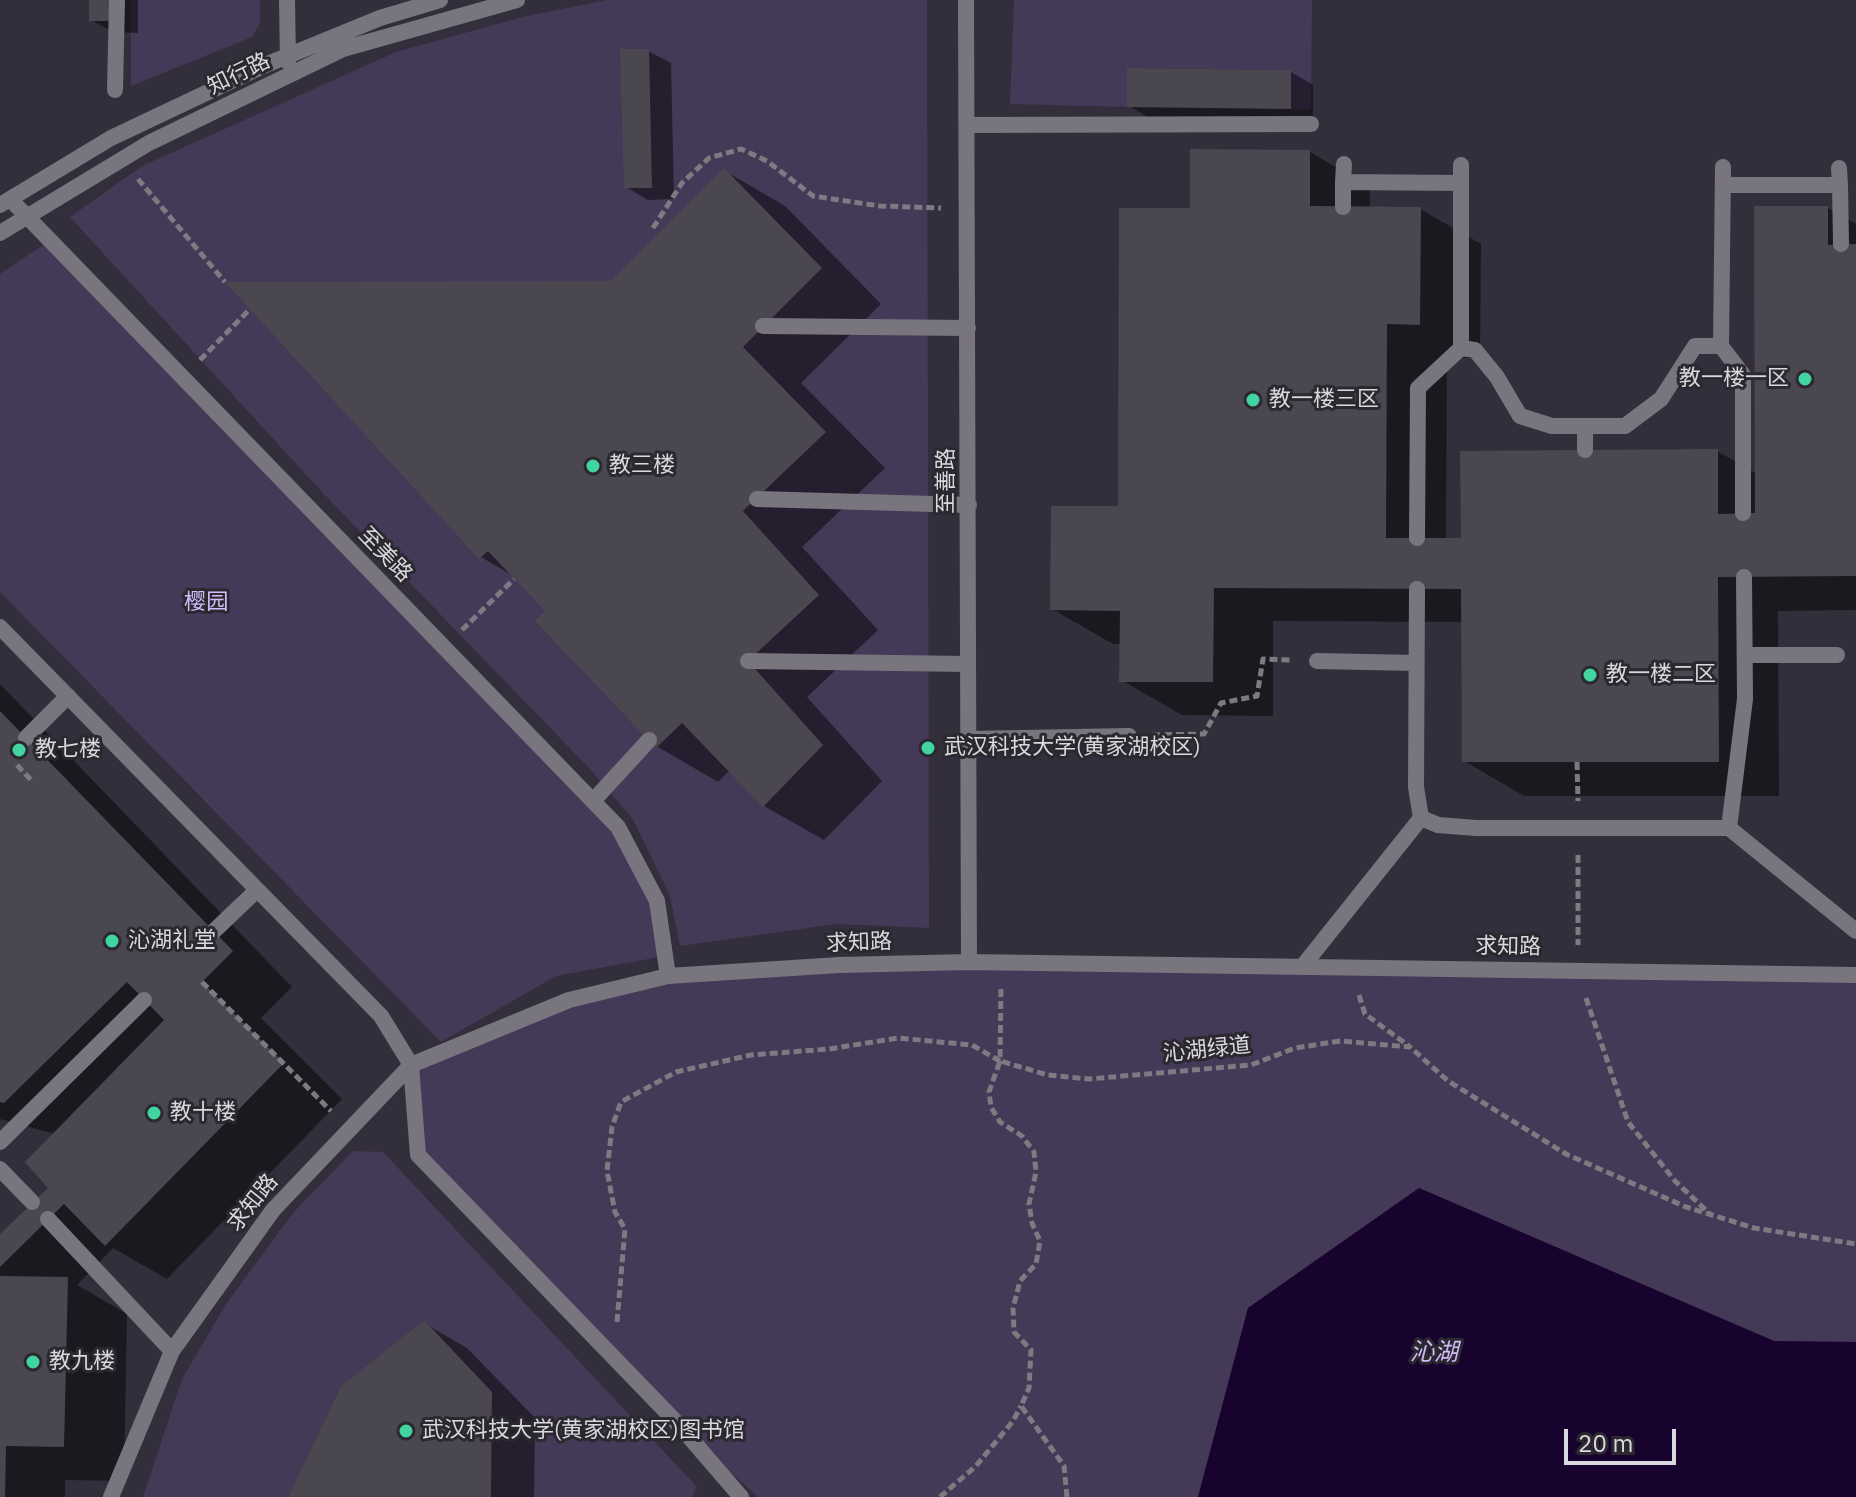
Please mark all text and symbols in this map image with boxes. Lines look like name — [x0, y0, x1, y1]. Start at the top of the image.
street label: 知行路 — [204, 48, 274, 100]
place label: 教一楼一区 — [1679, 366, 1789, 392]
marker: 教一楼一区 — [1796, 370, 1814, 388]
place label: 教一楼三区 — [1269, 387, 1379, 413]
marker: 教一楼三区 — [1244, 391, 1262, 409]
street label: 至善路 — [934, 448, 960, 514]
place label: 教三楼 — [609, 453, 675, 479]
marker: 教三楼 — [584, 457, 602, 475]
street label: 至美路 — [353, 522, 417, 588]
park label: 樱园 — [184, 590, 228, 616]
place label: 教一楼二区 — [1606, 662, 1716, 688]
marker: 教一楼二区 — [1581, 666, 1599, 684]
place label: 武汉科技大学(黄家湖校区) — [944, 735, 1201, 761]
place label: 教七楼 — [35, 737, 101, 763]
marker: 武汉科技大学(黄家湖校区) — [919, 739, 937, 757]
marker: 教七楼 — [10, 741, 28, 759]
place label: 沁湖礼堂 — [128, 928, 216, 954]
street label: 求知路 — [826, 929, 892, 957]
marker: 沁湖礼堂 — [103, 932, 121, 950]
street label: 求知路 — [1475, 933, 1541, 961]
street label: 沁湖绿道 — [1162, 1032, 1252, 1068]
place label: 教十楼 — [170, 1100, 236, 1126]
marker: 教十楼 — [145, 1104, 163, 1122]
street label: 求知路 — [222, 1169, 284, 1237]
water label: 沁湖 — [1410, 1339, 1458, 1367]
place label: 教九楼 — [49, 1349, 115, 1375]
marker: 教九楼 — [24, 1353, 42, 1371]
scale bar — [1568, 1413, 1680, 1463]
place label: 武汉科技大学(黄家湖校区)图书馆 — [422, 1418, 745, 1444]
marker: 武汉科技大学(黄家湖校区)图书馆 — [397, 1422, 415, 1440]
text: 20 m — [1578, 1427, 1633, 1459]

